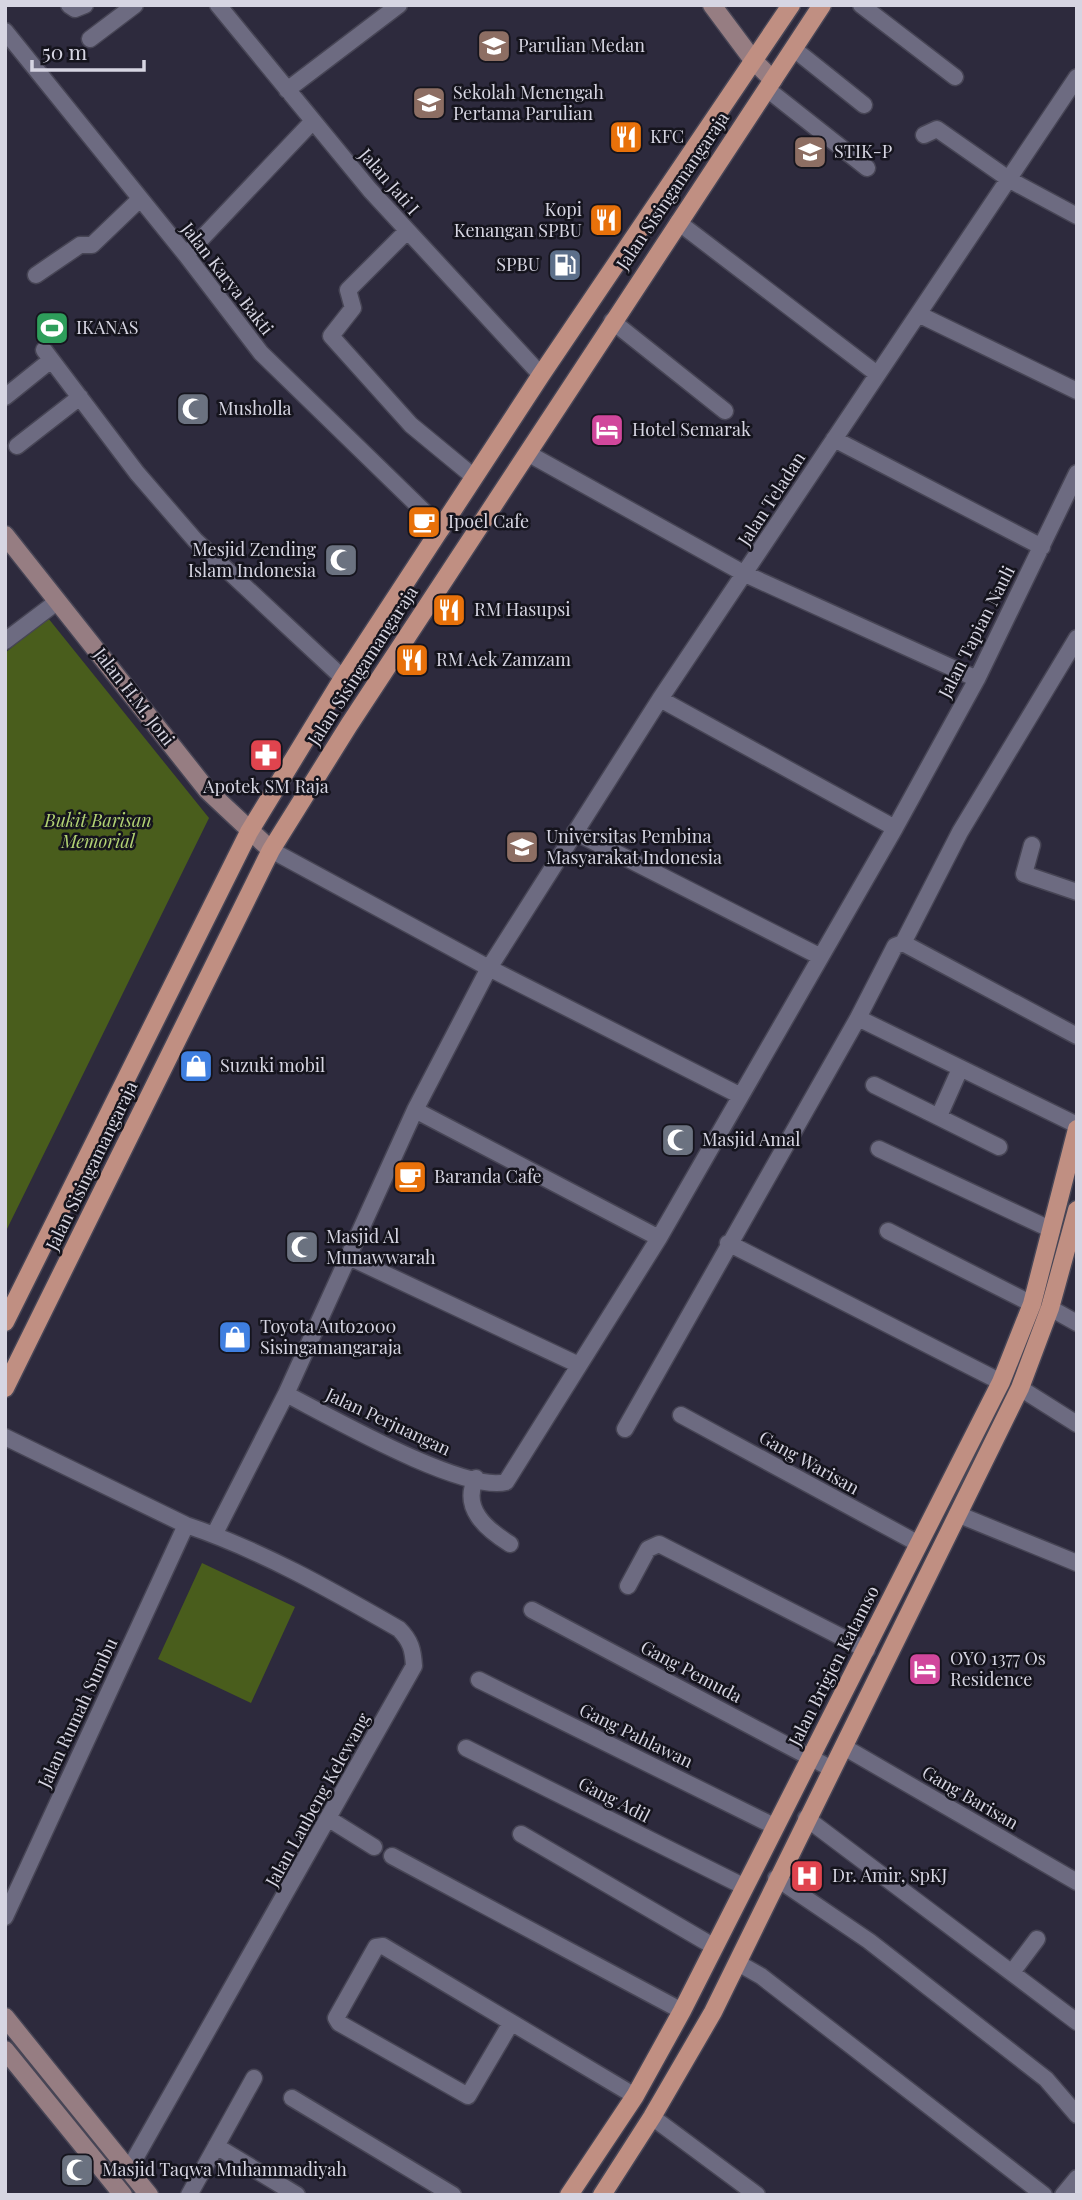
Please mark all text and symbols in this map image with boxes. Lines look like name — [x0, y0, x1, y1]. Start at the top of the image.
school or university icon: Parulian Medan — [475, 27, 513, 65]
scale bar — [32, 28, 144, 72]
place label: Parulian Medan — [518, 33, 645, 57]
text: 50 m — [42, 37, 88, 65]
place label: Sekolah Menengah Pertama Parulian — [453, 80, 604, 125]
school or university icon: Sekolah Menengah Pertama Parulian — [410, 84, 448, 122]
street label: Jalan Sisingamangaraja — [610, 107, 734, 275]
restaurant icon: KFC — [607, 118, 645, 156]
place label: KFC — [650, 124, 684, 148]
school or university icon: STIK-P — [791, 133, 829, 171]
place label: STIK-P — [834, 139, 893, 163]
street label: Jalan Jati I — [354, 142, 425, 220]
place label: Kopi Kenangan SPBU — [454, 197, 582, 242]
restaurant icon: Kopi Kenangan SPBU — [587, 201, 625, 239]
street label: Jalan Karya Bakti — [176, 216, 279, 340]
fuel station icon: SPBU — [546, 246, 584, 284]
place label: SPBU — [496, 252, 540, 276]
sports icon: IKANAS — [33, 309, 71, 347]
place label: IKANAS — [76, 315, 139, 339]
mosque icon: Musholla — [174, 390, 212, 428]
place label: Musholla — [218, 396, 292, 420]
hotel icon: Hotel Semarak — [588, 411, 626, 449]
place label: Hotel Semarak — [632, 417, 751, 441]
street label: Jalan Teladan — [731, 447, 811, 551]
cafe icon: Ipoel Cafe — [405, 503, 443, 541]
place label: Ipoel Cafe — [448, 509, 529, 533]
place label: Mesjid Zending Islam Indonesia — [188, 537, 316, 582]
mosque icon: Mesjid Zending Islam Indonesia — [322, 541, 360, 579]
street label: Jalan Tapian Nauli — [932, 561, 1020, 703]
street label: Jalan Sisingamangaraja — [301, 581, 423, 751]
restaurant icon: RM Hasupsi — [430, 591, 468, 629]
place label: RM Hasupsi — [474, 597, 571, 621]
restaurant icon: RM Aek Zamzam — [393, 641, 431, 679]
street label: Jalan H.M. Joni — [88, 642, 181, 750]
place label: RM Aek Zamzam — [436, 647, 571, 671]
pharmacy icon: Apotek SM Raja — [247, 736, 285, 774]
place label: Apotek SM Raja — [202, 774, 329, 798]
park label: Bukit Barisan Memorial — [43, 808, 152, 853]
place label: Universitas Pembina Masyarakat Indonesia — [546, 824, 722, 869]
school or university icon: Universitas Pembina Masyarakat Indonesia — [503, 828, 541, 866]
shop icon: Suzuki mobil — [177, 1047, 215, 1085]
place label: Suzuki mobil — [220, 1053, 325, 1077]
street label: Jalan Sisingamangaraja — [39, 1077, 143, 1255]
mosque icon: Masjid Amal — [659, 1121, 697, 1159]
place label: Masjid Amal — [702, 1127, 800, 1151]
cafe icon: Baranda Cafe — [391, 1158, 429, 1196]
place label: Baranda Cafe — [434, 1164, 542, 1188]
place label: Masjid Al Munawwarah — [326, 1224, 436, 1269]
mosque icon: Masjid Al Munawwarah — [283, 1228, 321, 1266]
place label: Toyota Auto2000 Sisingamangaraja — [260, 1314, 402, 1359]
shop icon: Toyota Auto2000 Sisingamangaraja — [216, 1318, 254, 1356]
street label: Jalan Perjuangan — [321, 1381, 455, 1461]
street label: Gang Warisan — [755, 1425, 864, 1500]
street label: Jalan Brigjen Katamso — [782, 1581, 884, 1751]
street label: Jalan Rumah Sumbu — [31, 1633, 123, 1792]
street label: Gang Pemuda — [637, 1634, 746, 1708]
place label: OYO 1377 Os Residence — [950, 1646, 1046, 1691]
hotel icon: OYO 1377 Os Residence — [906, 1650, 944, 1688]
street label: Gang Pahlawan — [576, 1697, 697, 1773]
street label: Jalan Laubeng Kelewang — [259, 1708, 375, 1892]
street label: Gang Barisan — [918, 1760, 1023, 1834]
street label: Gang Adil — [574, 1771, 655, 1827]
hospital icon: Dr. Amir, SpKJ — [788, 1857, 826, 1895]
place label: Dr. Amir, SpKJ — [832, 1863, 948, 1887]
mosque icon: Masjid Taqwa Muhammadiyah — [58, 2151, 96, 2189]
place label: Masjid Taqwa Muhammadiyah — [102, 2157, 347, 2181]

